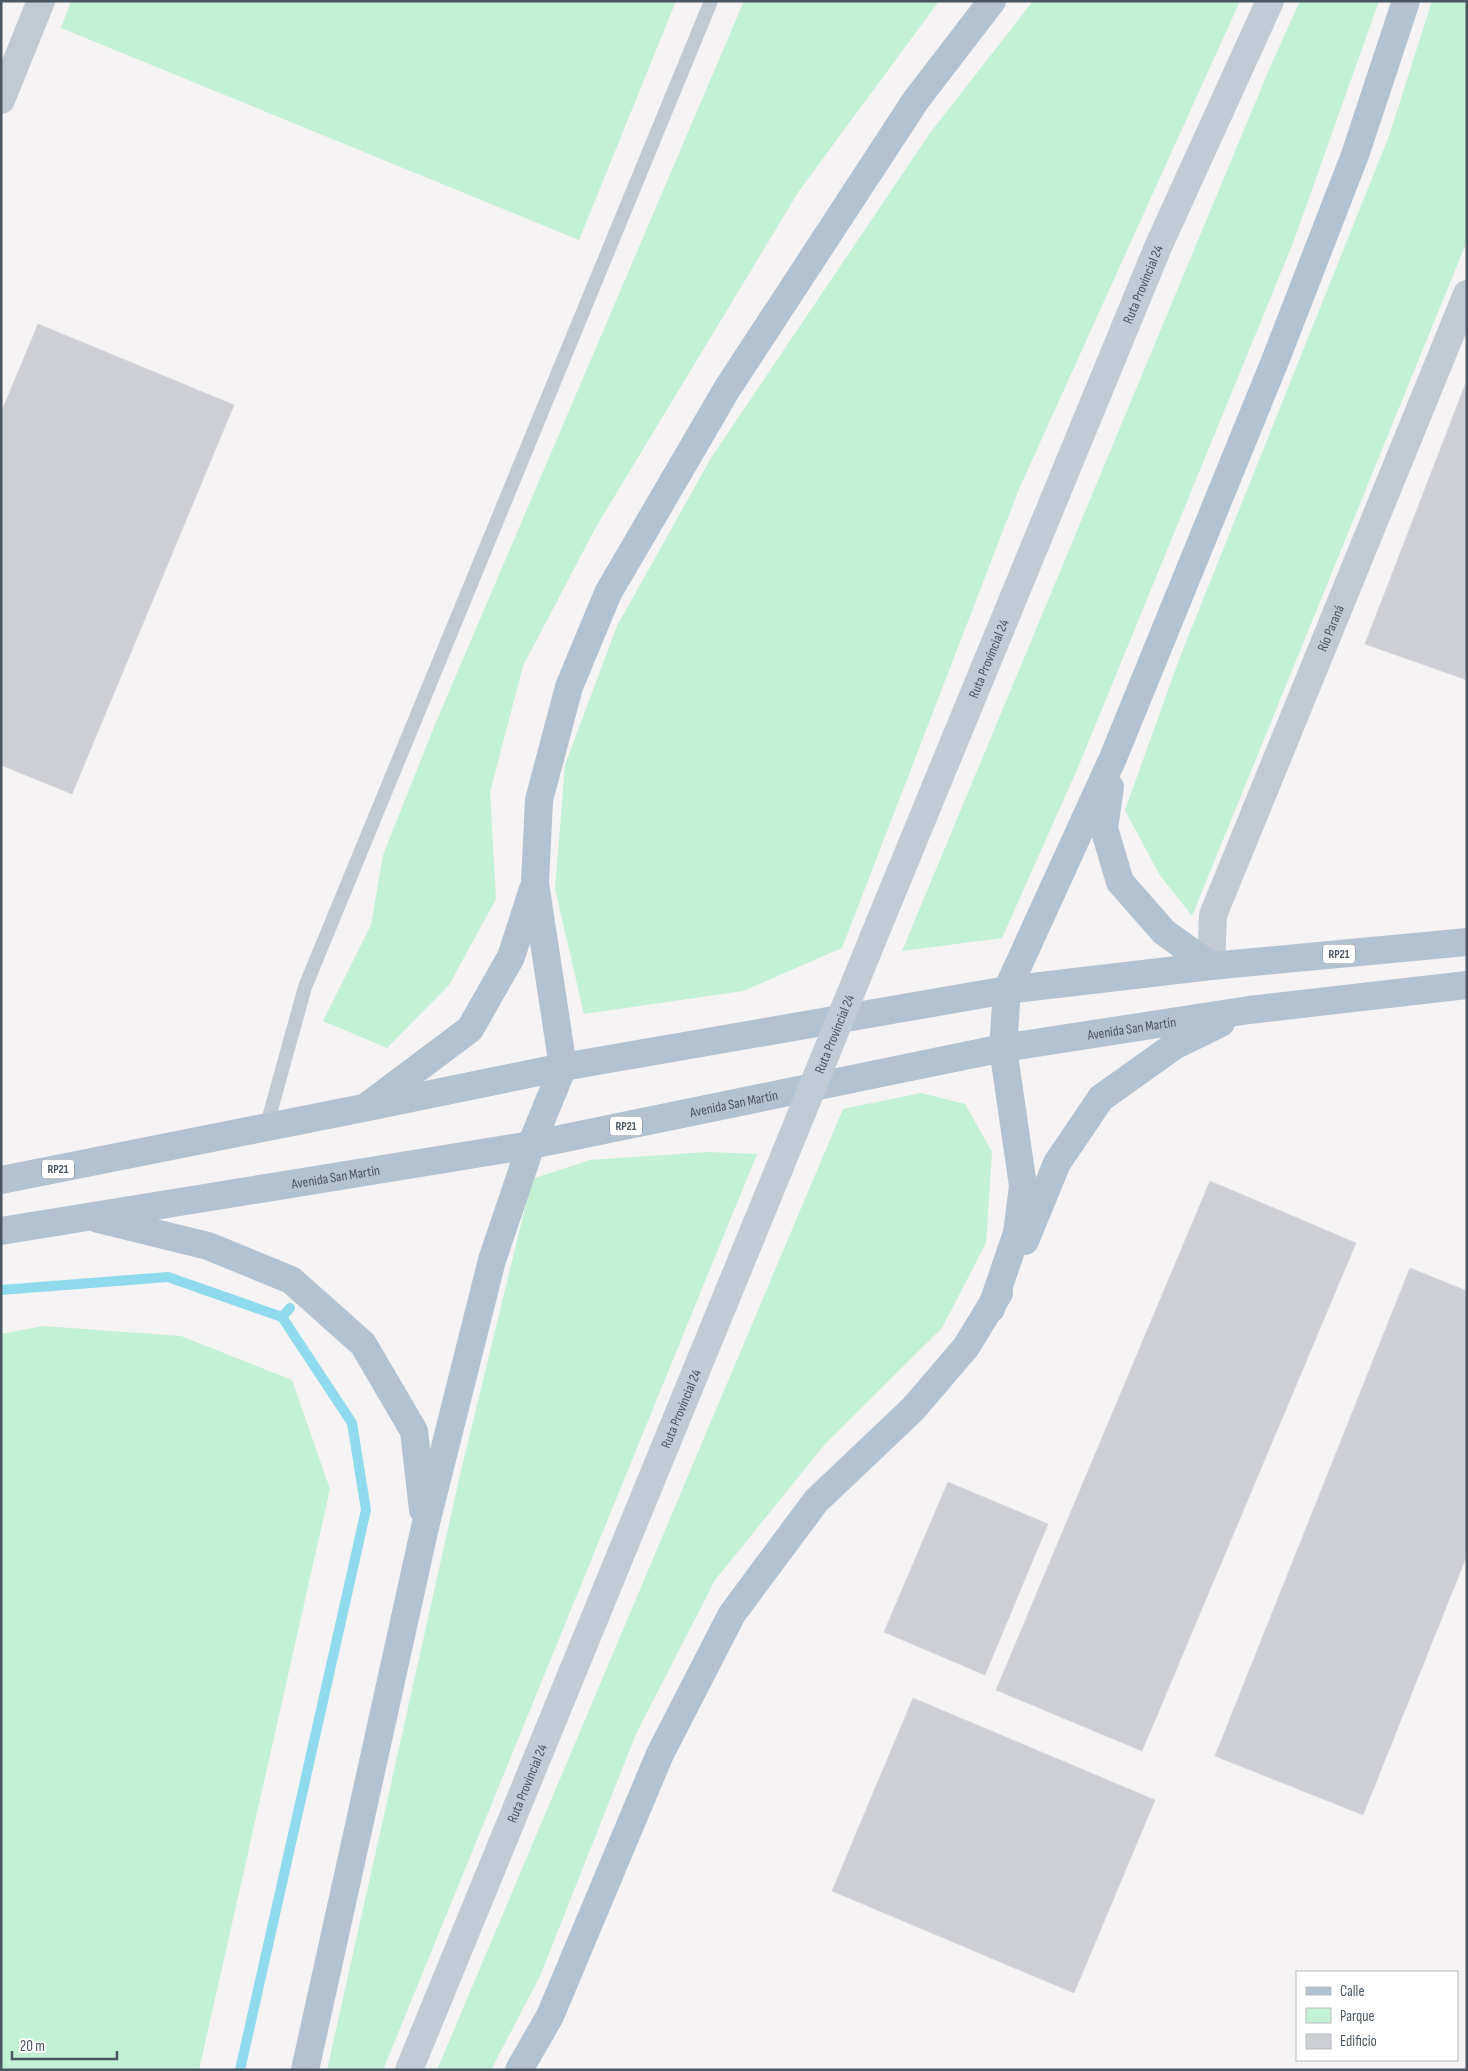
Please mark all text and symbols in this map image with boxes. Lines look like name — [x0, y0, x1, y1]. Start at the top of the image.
street label: Ruta Provincial 24 — [1119, 242, 1167, 326]
street label: Río Paraná — [1313, 602, 1347, 654]
street label: Ruta Provincial 24 — [965, 617, 1012, 701]
road number: RP21 — [1323, 944, 1355, 964]
street label: Ruta Provincial 24 — [810, 992, 858, 1076]
street label: Avenida San Martín — [1085, 1013, 1177, 1043]
street label: Avenida San Martín — [687, 1086, 779, 1121]
road number: RP21 — [610, 1116, 642, 1136]
road number: RP21 — [42, 1160, 74, 1178]
street label: Avenida San Martín — [289, 1161, 381, 1192]
street label: Ruta Provincial 24 — [657, 1367, 704, 1450]
street label: Ruta Provincial 24 — [503, 1741, 551, 1825]
legend — [1296, 1971, 1458, 2061]
text: Calle — [1340, 1982, 1364, 2001]
text: Parque — [1340, 2007, 1375, 2026]
scale bar — [12, 2028, 118, 2060]
text: Edificio — [1340, 2032, 1377, 2051]
text: 20 m — [20, 2037, 45, 2056]

